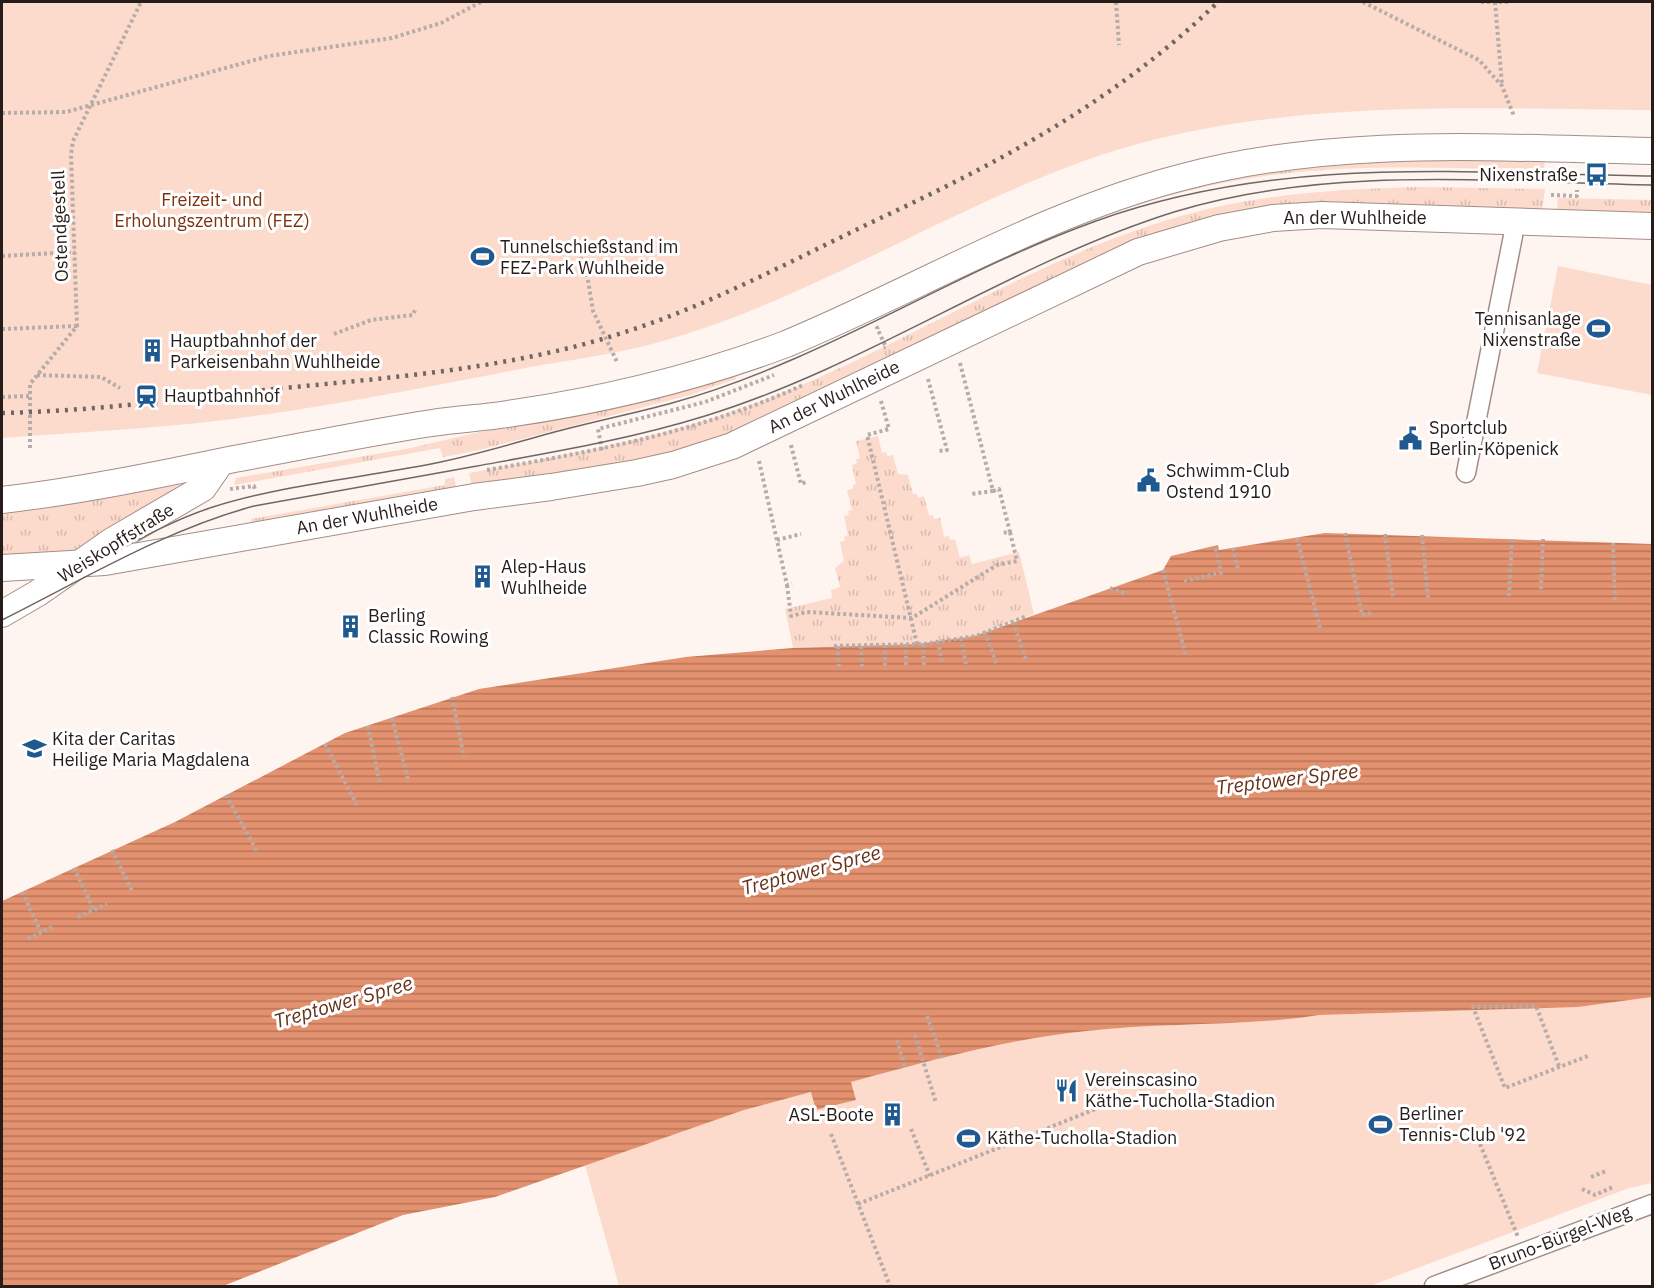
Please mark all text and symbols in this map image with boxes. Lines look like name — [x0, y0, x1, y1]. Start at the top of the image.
bus stop icon: Nixenstraße — [1583, 162, 1609, 188]
place label: Nixenstraße — [1479, 163, 1578, 186]
street label: Ostendgestell — [46, 170, 73, 282]
park label: Freizeit- und Erholungszentrum (FEZ) — [114, 188, 310, 232]
street label: An der Wuhlheide — [1283, 206, 1427, 229]
place label: Tunnelschießstand im FEZ-Park Wuhlheide — [500, 235, 679, 279]
sports icon: Tunnelschießstand im FEZ-Park Wuhlheide — [469, 244, 495, 270]
place label: Tennisanlage Nixenstraße — [1475, 307, 1581, 351]
sports icon: Tennisanlage Nixenstraße — [1586, 316, 1612, 342]
place label: Hauptbahnhof der Parkeisenbahn Wuhlheide — [170, 329, 380, 373]
building icon: Hauptbahnhof der Parkeisenbahn Wuhlheide — [139, 338, 165, 364]
street label: An der Wuhlheide — [764, 355, 903, 438]
station icon: Hauptbahnhof — [133, 383, 159, 409]
place label: Hauptbahnhof — [164, 384, 280, 407]
place label: Sportclub Berlin-Köpenick — [1429, 416, 1559, 460]
public building icon: Sportclub Berlin-Köpenick — [1398, 425, 1424, 451]
place label: Schwimm-Club Ostend 1910 — [1166, 459, 1290, 503]
public building icon: Schwimm-Club Ostend 1910 — [1135, 468, 1161, 494]
street label: An der Wuhlheide — [294, 492, 440, 539]
street label: Weiskopffstraße — [53, 498, 178, 587]
place label: Alep-Haus Wuhlheide — [501, 555, 587, 599]
building icon: Alep-Haus Wuhlheide — [470, 564, 496, 590]
place label: Berling Classic Rowing — [368, 604, 489, 648]
building icon: Berling Classic Rowing — [337, 613, 363, 639]
place label: Kita der Caritas Heilige Maria Magdalena — [52, 727, 250, 771]
school or university icon: Kita der Caritas Heilige Maria Magdalena — [21, 736, 47, 762]
water label: Treptower Spree — [1214, 756, 1360, 801]
water label: Treptower Spree — [738, 838, 883, 901]
water label: Treptower Spree — [270, 969, 415, 1034]
place label: Vereinscasino Käthe-Tucholla-Stadion — [1085, 1068, 1275, 1112]
restaurant icon: Vereinscasino Käthe-Tucholla-Stadion — [1054, 1077, 1080, 1103]
building icon: ASL-Boote — [879, 1102, 905, 1128]
place label: Berliner Tennis-Club '92 — [1399, 1102, 1526, 1146]
place label: ASL-Boote — [788, 1103, 874, 1126]
sports icon: Berliner Tennis-Club '92 — [1368, 1111, 1394, 1137]
sports icon: Käthe-Tucholla-Stadion — [956, 1125, 982, 1151]
place label: Käthe-Tucholla-Stadion — [987, 1126, 1177, 1149]
street label: Bruno-Bürgel-Weg — [1485, 1200, 1635, 1275]

